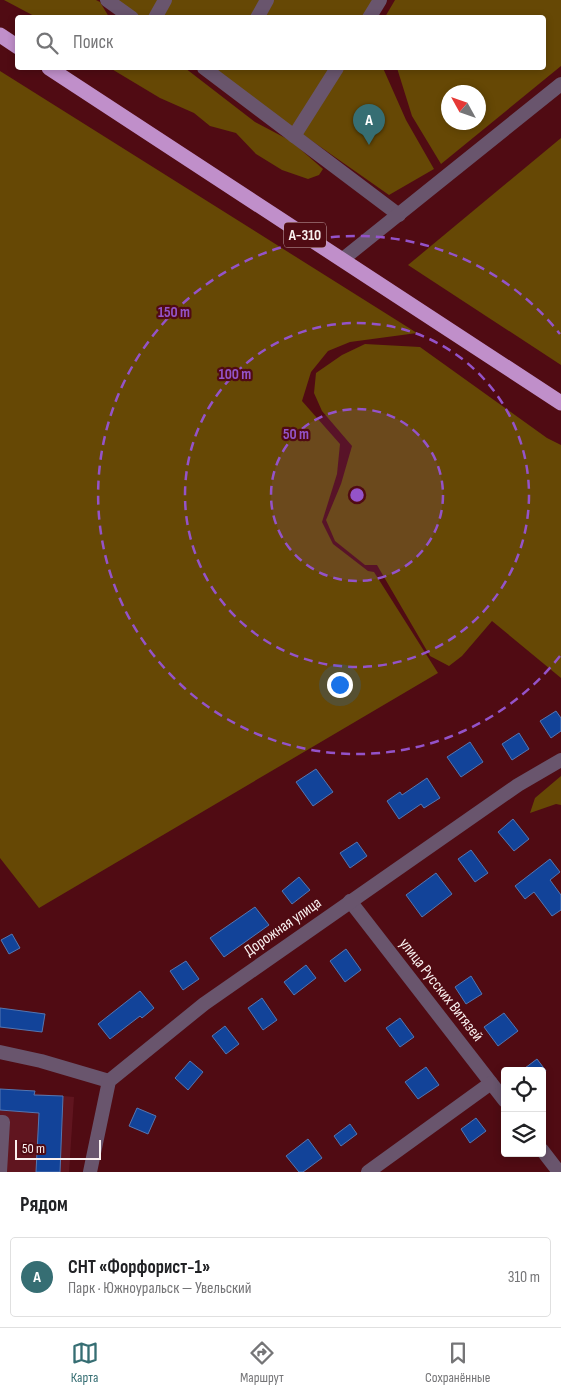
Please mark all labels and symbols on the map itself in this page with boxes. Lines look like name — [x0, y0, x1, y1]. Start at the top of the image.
north arrow — [441, 85, 486, 130]
pin: A — [353, 104, 385, 145]
road number: А-310 — [284, 222, 326, 248]
text: 150 m — [158, 303, 190, 322]
text: 100 m — [219, 365, 251, 384]
text: 50 m — [283, 425, 309, 444]
centre of rings — [348, 486, 366, 504]
your location — [327, 672, 353, 698]
street label: Дорожная улица — [241, 894, 325, 960]
street label: улица Русских Витязей — [395, 935, 487, 1045]
scale bar — [15, 1137, 101, 1160]

